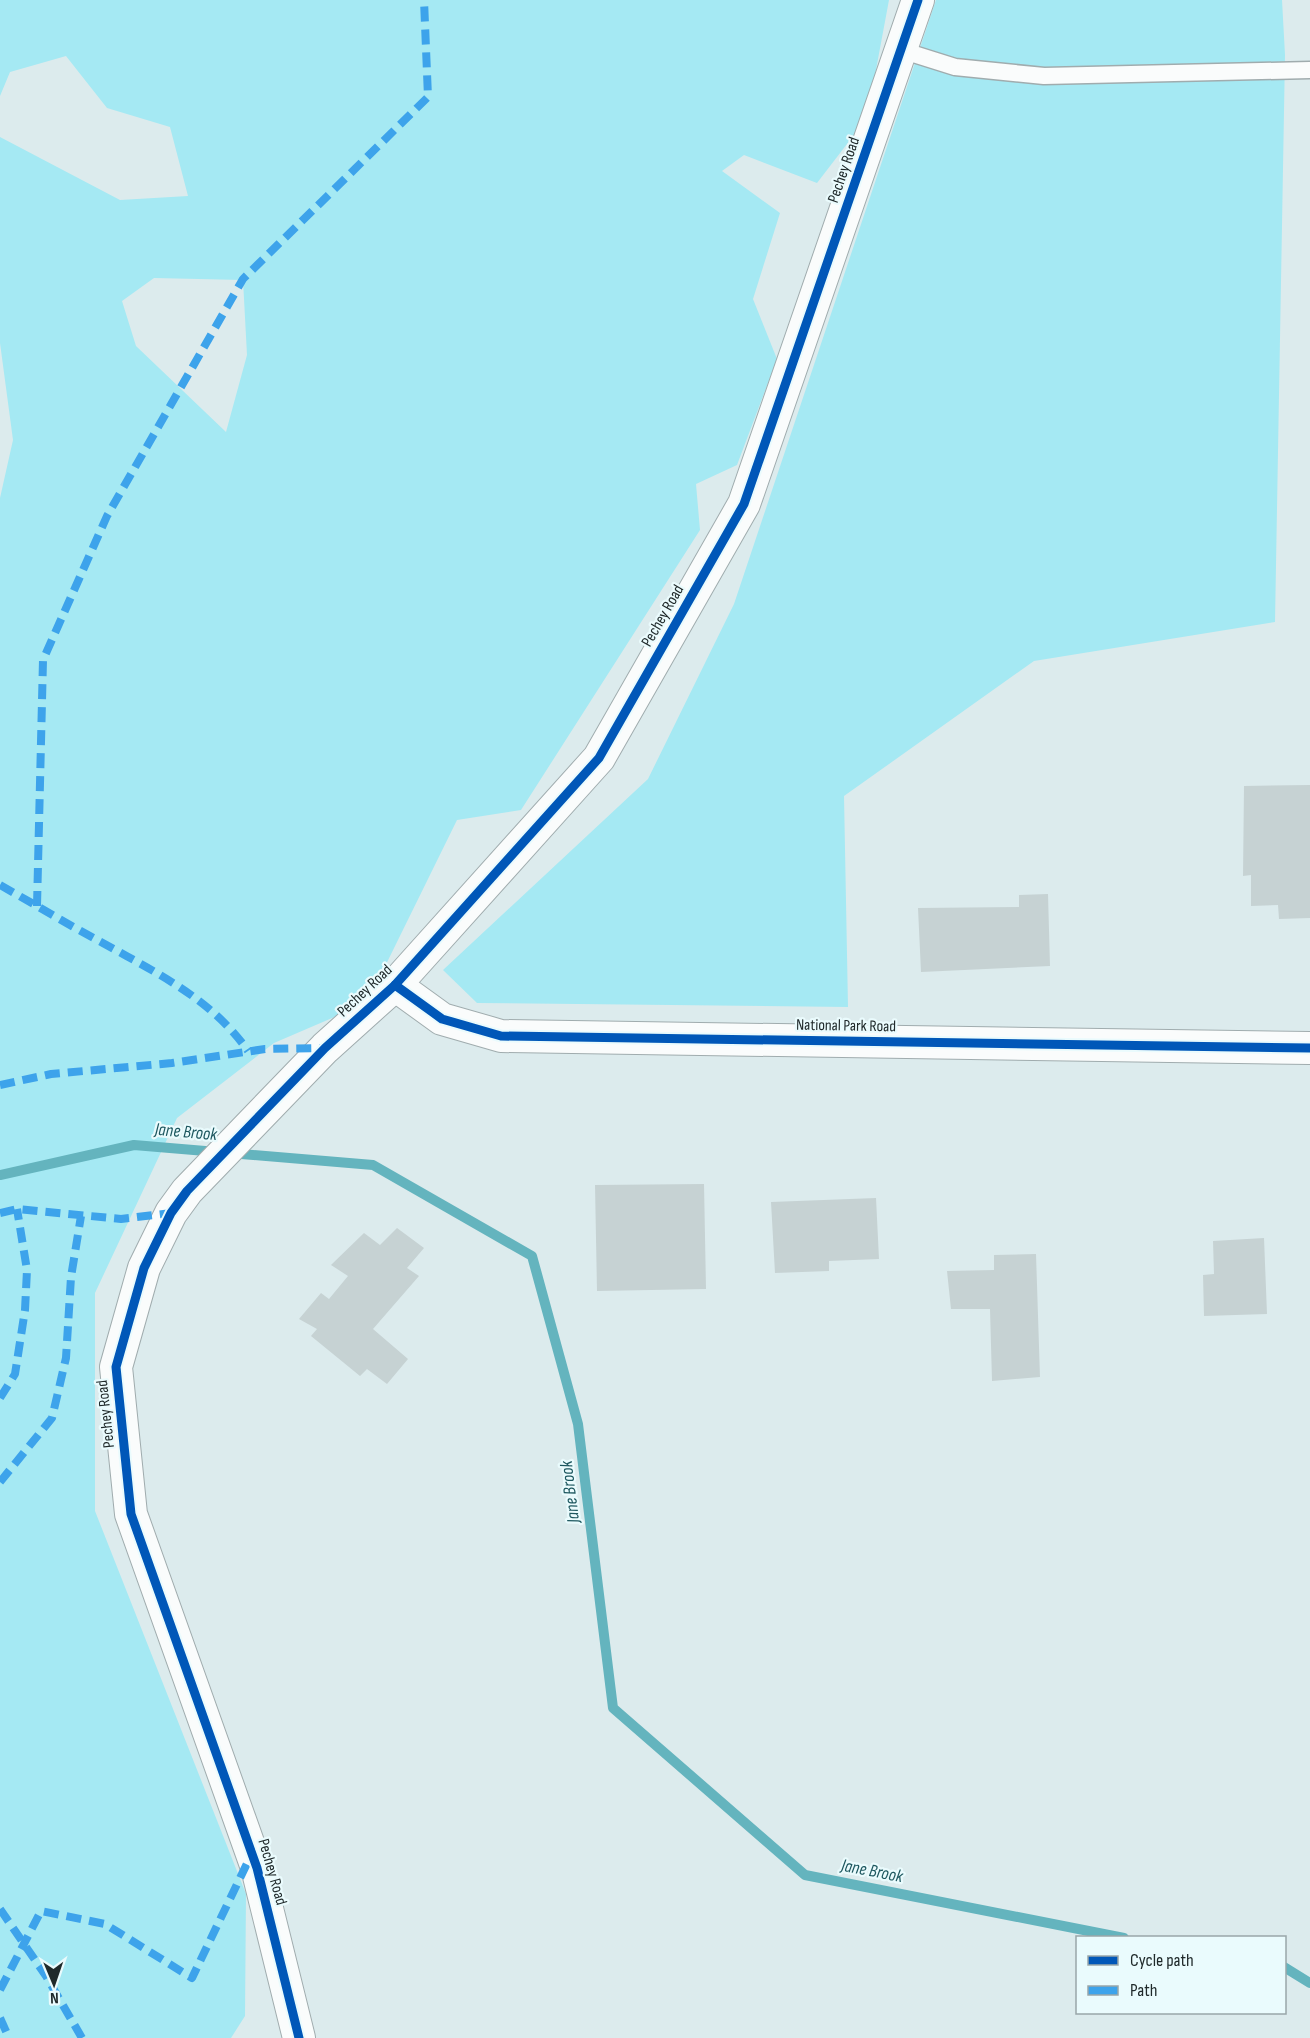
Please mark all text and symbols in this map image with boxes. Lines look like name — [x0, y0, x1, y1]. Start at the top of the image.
street label: Pechey Road — [824, 135, 864, 205]
street label: Pechey Road — [638, 582, 688, 650]
street label: Pechey Road — [334, 961, 396, 1021]
street label: National Park Road — [796, 1016, 896, 1036]
water label: Jane Brook — [153, 1119, 219, 1145]
street label: Pechey Road — [93, 1379, 119, 1449]
water label: Jane Brook — [556, 1459, 584, 1525]
street label: Pechey Road — [253, 1837, 291, 1907]
water label: Jane Brook — [838, 1855, 906, 1887]
legend — [1076, 1936, 1286, 2014]
text: Cycle path — [1130, 1950, 1194, 1971]
north arrow — [24, 1954, 84, 2014]
text: Path — [1130, 1980, 1158, 2001]
text: N — [50, 1988, 59, 2007]

